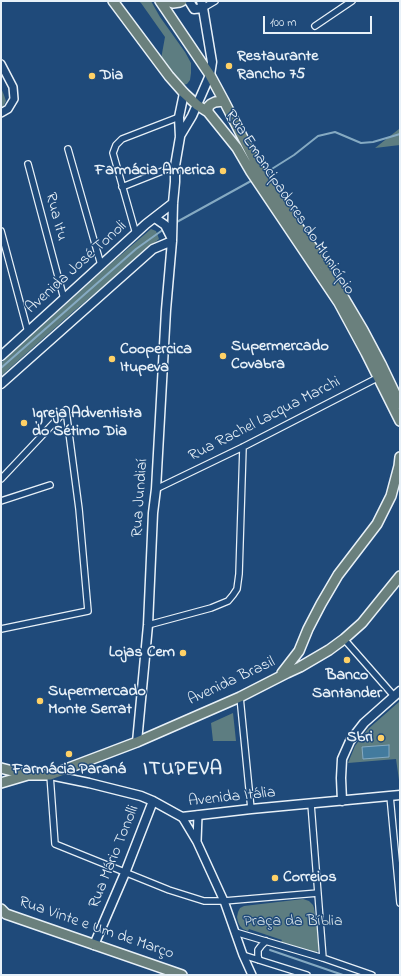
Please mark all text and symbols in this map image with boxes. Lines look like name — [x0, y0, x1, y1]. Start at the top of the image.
scale bar — [265, 8, 374, 34]
text: 100 m — [270, 14, 297, 32]
place label: Restaurante Rancho 75 — [237, 47, 318, 85]
marker: Restaurante Rancho 75 — [224, 61, 234, 71]
place label: Dia — [100, 66, 123, 86]
marker: Dia — [87, 71, 97, 81]
street label: Rua Emancipadores do Município — [220, 107, 358, 299]
place label: Farmácia America — [95, 161, 215, 181]
marker: Farmácia America — [218, 166, 228, 176]
street label: Rua Itu — [39, 191, 71, 243]
street label: Avenida José Tonoli — [22, 217, 132, 319]
place label: Supermercado Covabra — [231, 337, 329, 375]
place label: Coopercica Itupeva — [120, 340, 192, 378]
marker: Supermercado Covabra — [218, 351, 228, 361]
marker: Coopercica Itupeva — [107, 354, 117, 364]
street label: Rua Rachel Lacqua Marchi — [186, 373, 344, 467]
place label: Igreja Adventista do Sétimo Dia — [32, 404, 142, 442]
marker: Igreja Adventista do Sétimo Dia — [19, 418, 29, 428]
street label: Rua Jundiaí — [129, 458, 153, 538]
place label: Lojas Cem — [109, 643, 175, 663]
marker: Lojas Cem — [178, 648, 188, 658]
street label: Avenida Brasil — [185, 653, 279, 711]
marker: Banco Santander — [342, 655, 352, 665]
place label: Banco Santander — [312, 666, 382, 704]
place label: Supermercado Monte Serrat — [48, 682, 146, 720]
marker: Supermercado Monte Serrat — [35, 696, 45, 706]
place label: Sbri — [346, 728, 373, 748]
marker: Sbri — [376, 733, 386, 743]
marker: Farmácia Paraná — [64, 749, 74, 759]
district label: ITUPEVA — [143, 759, 223, 783]
place label: Farmácia Paraná — [12, 760, 126, 780]
street label: Avenida Itália — [187, 784, 277, 812]
street label: Rua Mário Tonolli — [86, 803, 144, 911]
place label: Correios — [283, 868, 337, 888]
marker: Correios — [270, 873, 280, 883]
street label: Rua Vinte e Um de Março — [16, 893, 176, 965]
park label: Praça da Bíblia — [243, 912, 343, 932]

